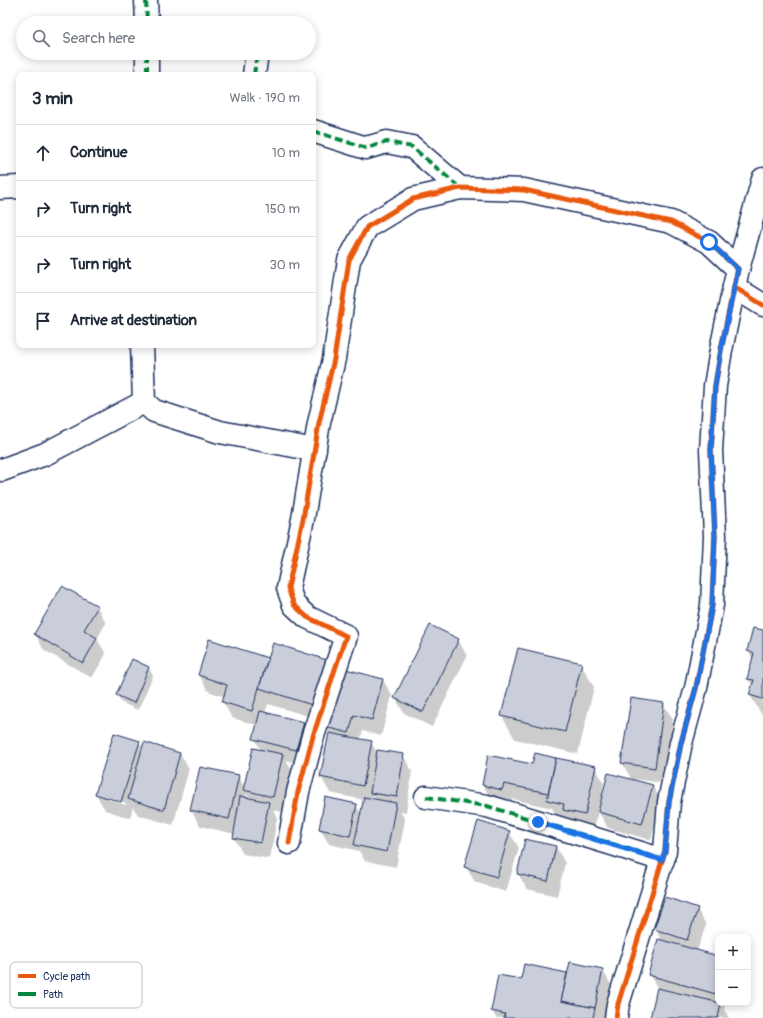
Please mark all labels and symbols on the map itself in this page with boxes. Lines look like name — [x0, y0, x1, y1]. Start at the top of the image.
route start — [700, 233, 718, 251]
route end — [529, 813, 547, 831]
legend — [10, 962, 142, 1008]
text: Cycle path — [43, 970, 90, 983]
text: Path — [43, 988, 63, 1001]

